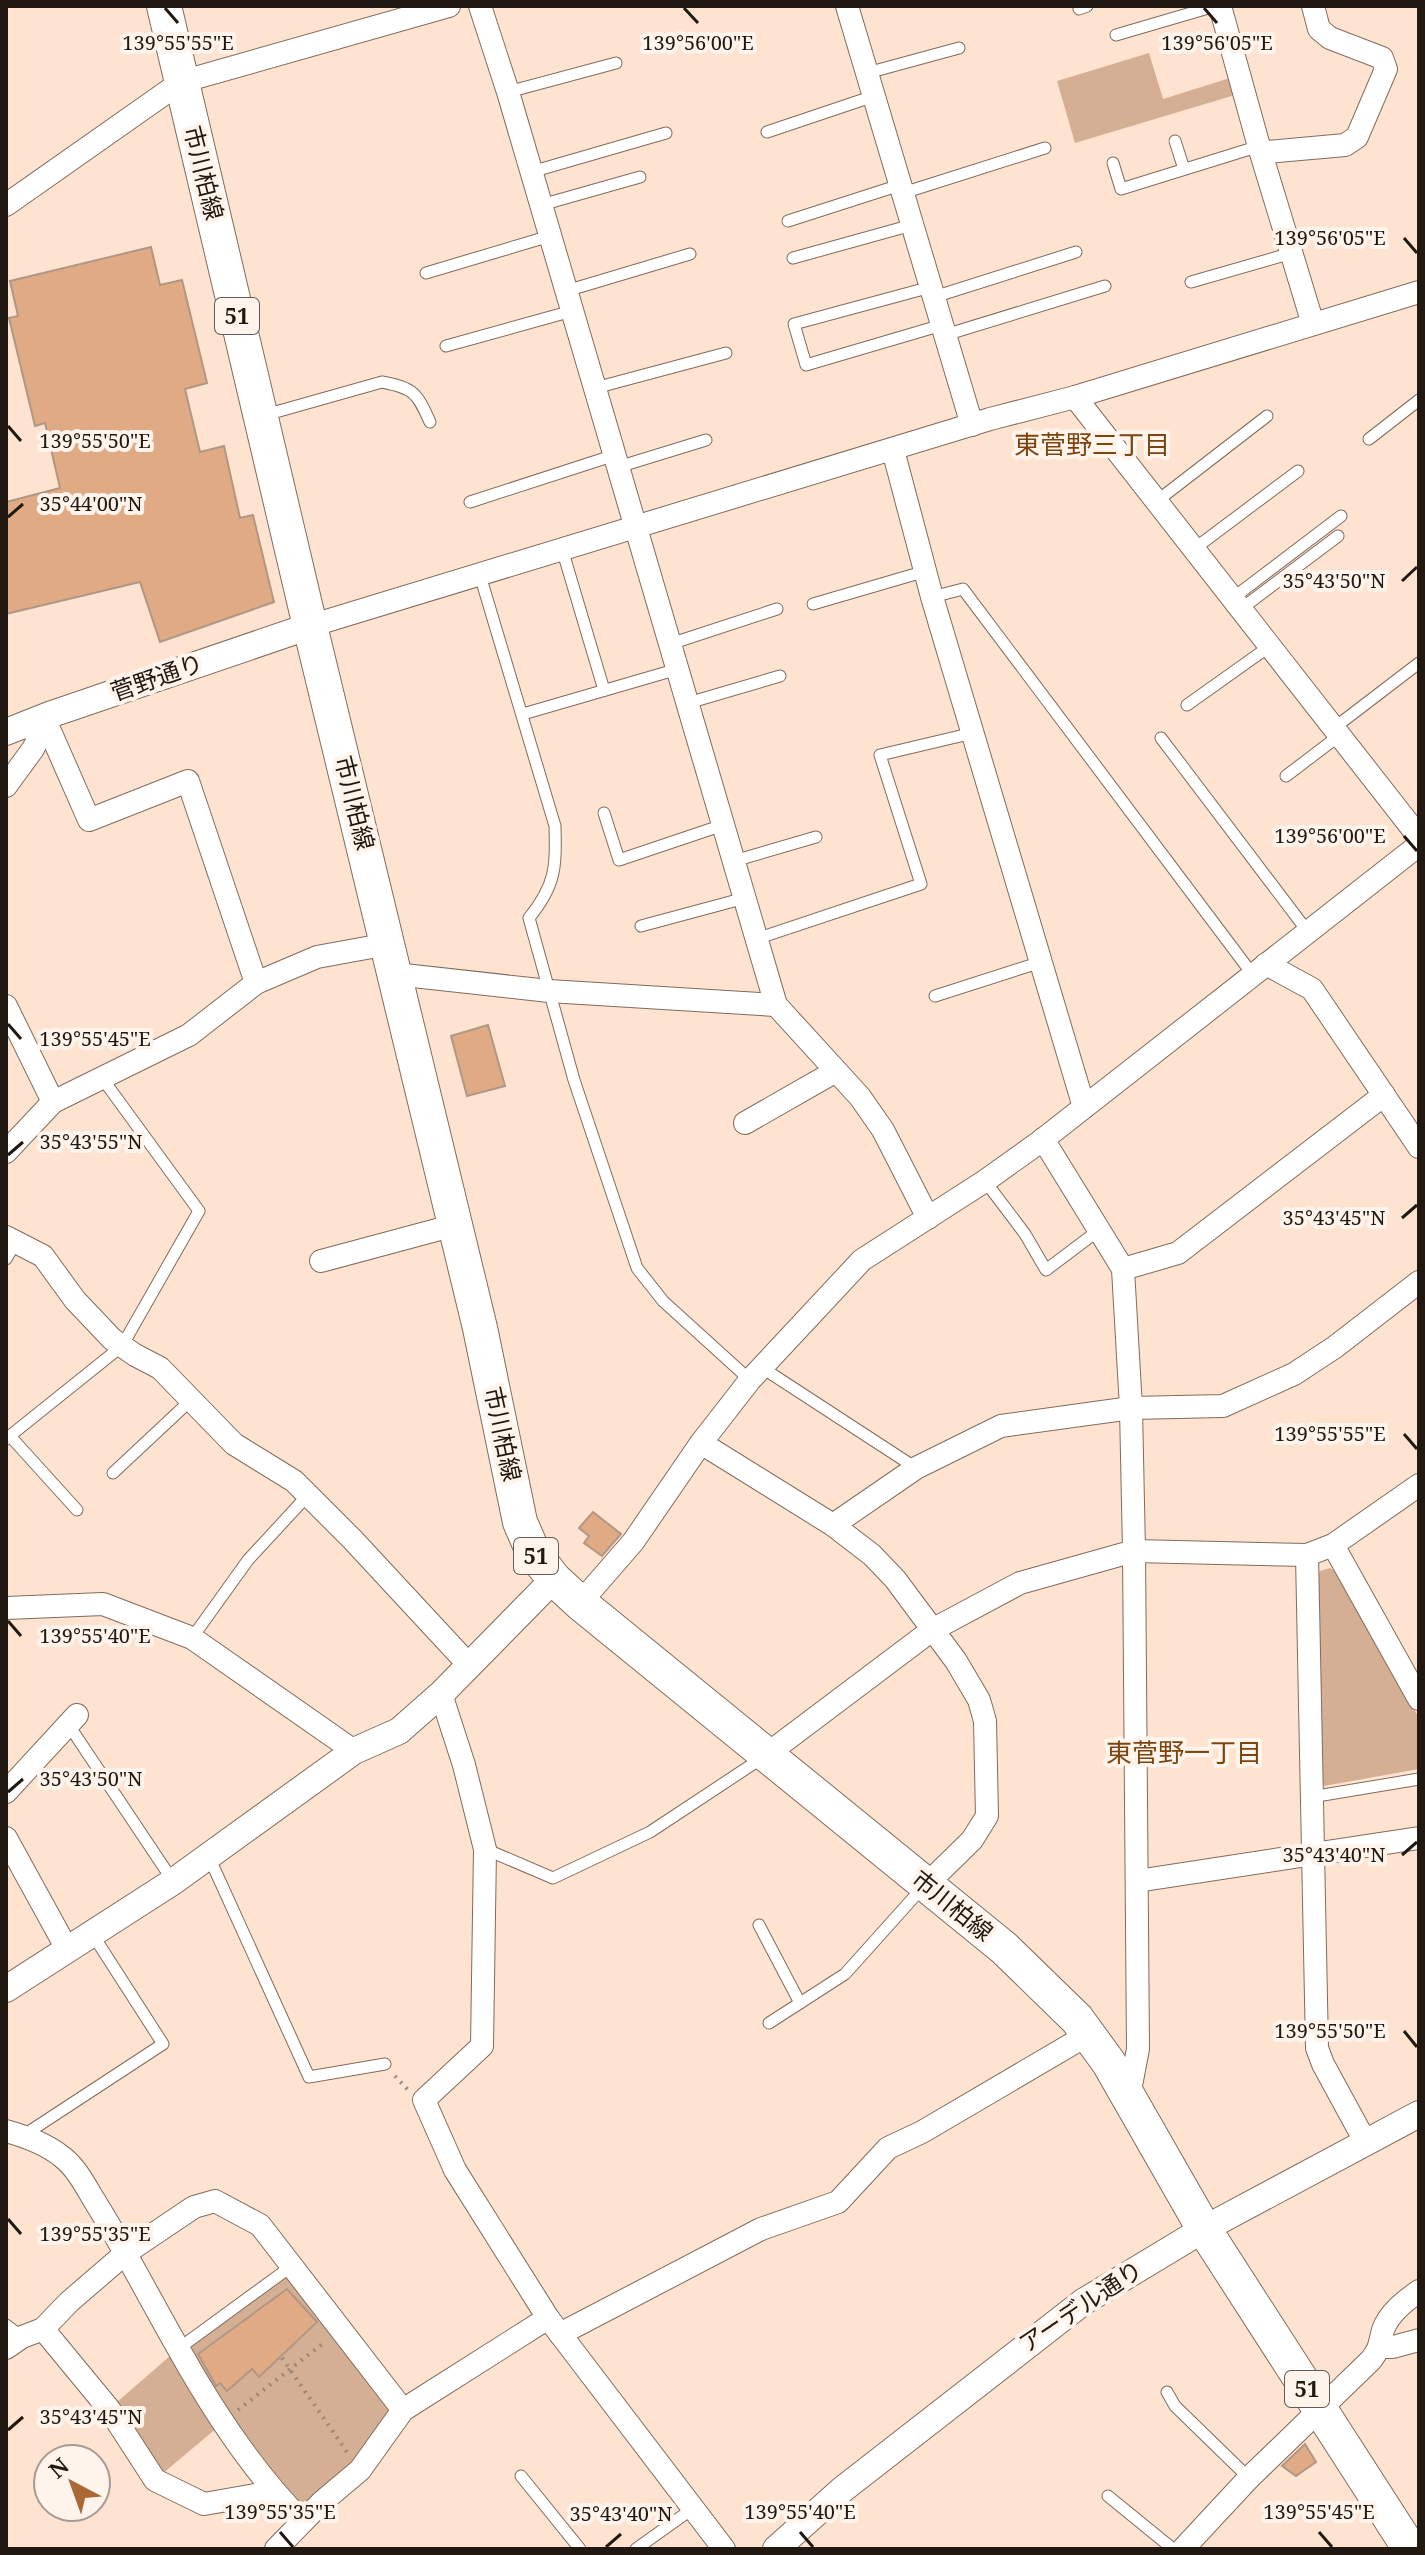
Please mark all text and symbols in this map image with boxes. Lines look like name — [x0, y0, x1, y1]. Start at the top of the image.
text: 139°55'55"E — [122, 29, 234, 56]
text: 139°56'00"E — [642, 29, 754, 56]
text: 139°56'05"E — [1161, 29, 1273, 56]
street label: 市川柏線 — [177, 122, 232, 223]
text: 139°56'05"E — [1274, 224, 1386, 251]
road number: 51 — [215, 298, 259, 334]
district label: 東菅野三丁目 — [1014, 426, 1170, 462]
text: 139°55'50"E — [39, 427, 151, 454]
text: 35°44'00"N — [40, 490, 142, 517]
text: 35°43'50"N — [1283, 567, 1385, 594]
street label: 菅野通り — [106, 645, 207, 708]
street label: 市川柏線 — [328, 752, 383, 853]
text: 139°56'00"E — [1274, 822, 1386, 849]
text: 139°55'45"E — [39, 1025, 151, 1052]
text: 35°43'55"N — [40, 1128, 142, 1155]
text: 35°43'45"N — [1283, 1204, 1385, 1231]
street label: 市川柏線 — [477, 1383, 530, 1484]
text: 139°55'55"E — [1274, 1420, 1386, 1447]
road number: 51 — [514, 1538, 558, 1574]
text: 139°55'40"E — [39, 1622, 151, 1649]
district label: 東菅野一丁目 — [1106, 1734, 1262, 1770]
text: 35°43'50"N — [40, 1765, 142, 1792]
text: 35°43'40"N — [1283, 1841, 1385, 1868]
street label: 市川柏線 — [905, 1862, 1001, 1948]
text: 139°55'50"E — [1274, 2017, 1386, 2044]
text: 139°55'35"E — [39, 2220, 151, 2247]
street label: アーデル通り — [1012, 2252, 1148, 2359]
road number: 51 — [1285, 2371, 1329, 2407]
text: 35°43'45"N — [40, 2403, 142, 2430]
north arrow — [32, 2443, 112, 2523]
text: N — [42, 2450, 75, 2484]
text: 139°55'35"E — [224, 2498, 336, 2525]
text: 139°55'40"E — [744, 2498, 856, 2525]
text: 139°55'45"E — [1263, 2498, 1375, 2525]
text: 35°43'40"N — [570, 2500, 672, 2527]

